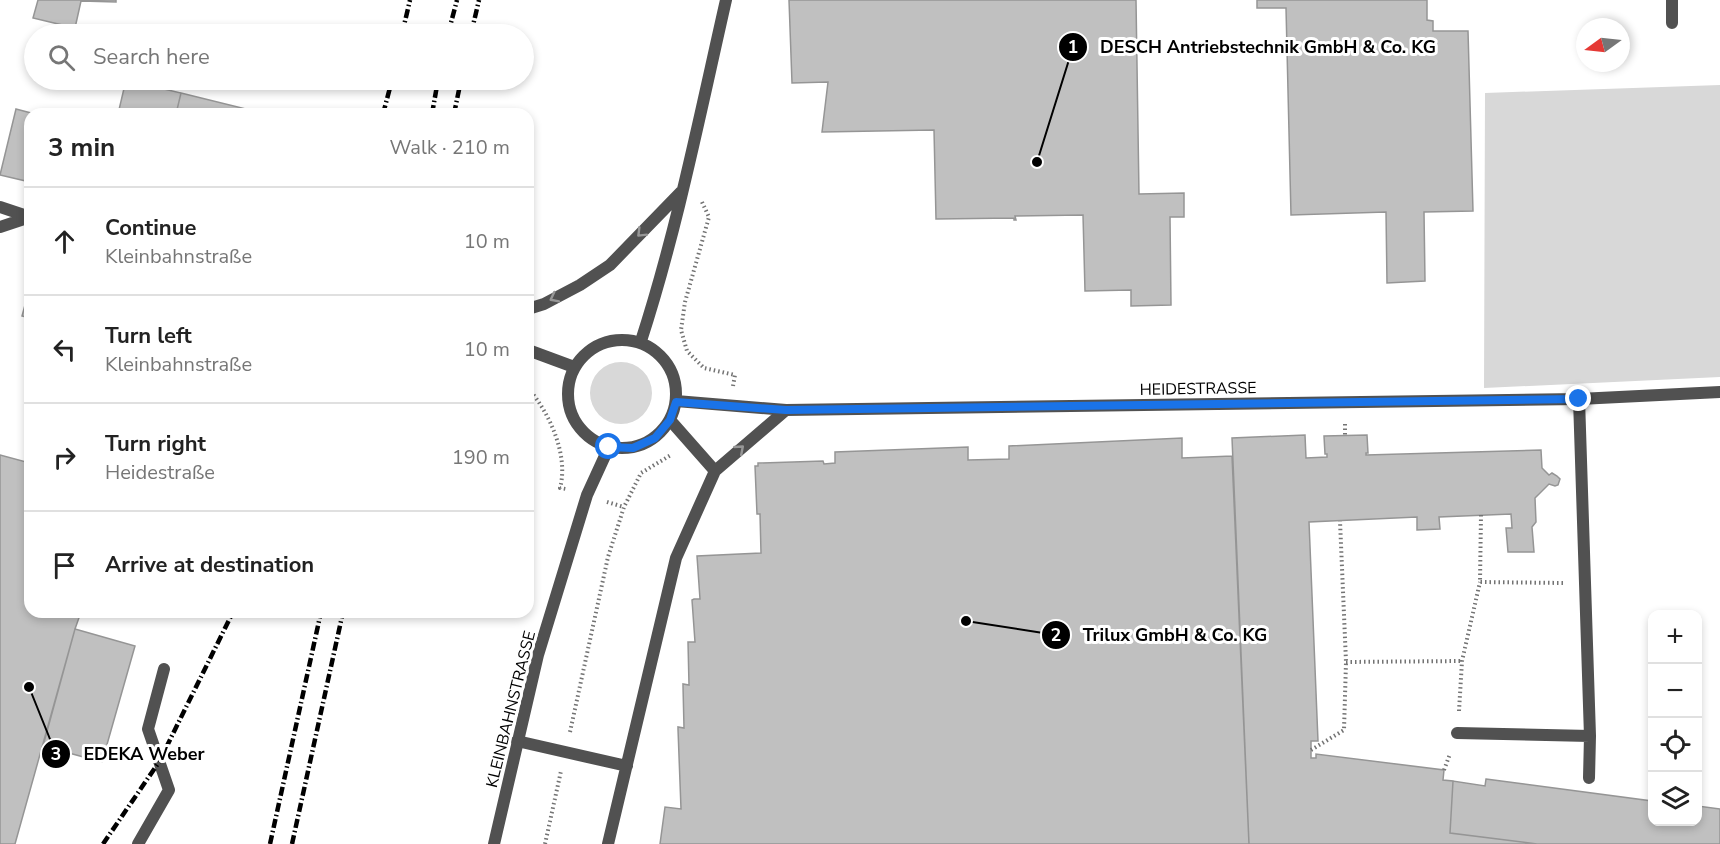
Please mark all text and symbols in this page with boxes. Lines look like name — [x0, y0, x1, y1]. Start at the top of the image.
north arrow — [1576, 18, 1630, 72]
search box — [24, 24, 534, 90]
callout: DESCH Antriebstechnik GmbH & Co. KG — [1058, 29, 1448, 65]
text: 1 — [1068, 35, 1078, 59]
text: DESCH Antriebstechnik GmbH & Co. KG — [1100, 35, 1436, 59]
icon: search — [45, 41, 78, 74]
text: Search here — [93, 42, 210, 72]
text: 3 min — [48, 130, 115, 165]
text: Walk · 210 m — [390, 134, 510, 161]
text: Continue — [105, 213, 196, 243]
icon: ahead — [48, 225, 81, 258]
one-way arrow — [637, 226, 648, 236]
text: 10 m — [464, 228, 510, 255]
text: Kleinbahnstraße — [105, 243, 252, 270]
one-way arrow — [550, 291, 561, 302]
text: Turn left — [105, 321, 192, 351]
icon: left — [48, 333, 81, 366]
text: 10 m — [464, 336, 510, 363]
text: Kleinbahnstraße — [105, 351, 252, 378]
street label: HEIDESTRASSE — [1139, 377, 1257, 401]
route end — [1565, 385, 1591, 411]
text: Turn right — [105, 429, 206, 459]
route start — [595, 433, 621, 459]
icon: right — [48, 441, 81, 474]
text: 190 m — [452, 444, 510, 471]
one-way arrow — [733, 445, 744, 456]
text: Heidestraße — [105, 459, 215, 486]
icon: arrive — [48, 549, 81, 582]
text: Arrive at destination — [105, 550, 314, 580]
map controls — [1648, 610, 1702, 826]
button: + — [1648, 610, 1702, 664]
callout: Trilux GmbH & Co. KG — [1041, 617, 1279, 653]
text: 2 — [1051, 623, 1061, 647]
text: Trilux GmbH & Co. KG — [1083, 623, 1267, 647]
street label: KLEINBAHNSTRASSE — [481, 629, 541, 790]
button: − — [1648, 664, 1702, 718]
button: locate — [1648, 718, 1702, 772]
callout: EDEKA Weber — [41, 736, 217, 772]
text: 3 — [51, 742, 61, 766]
text: EDEKA Weber — [83, 742, 205, 766]
button: layers — [1648, 772, 1702, 826]

